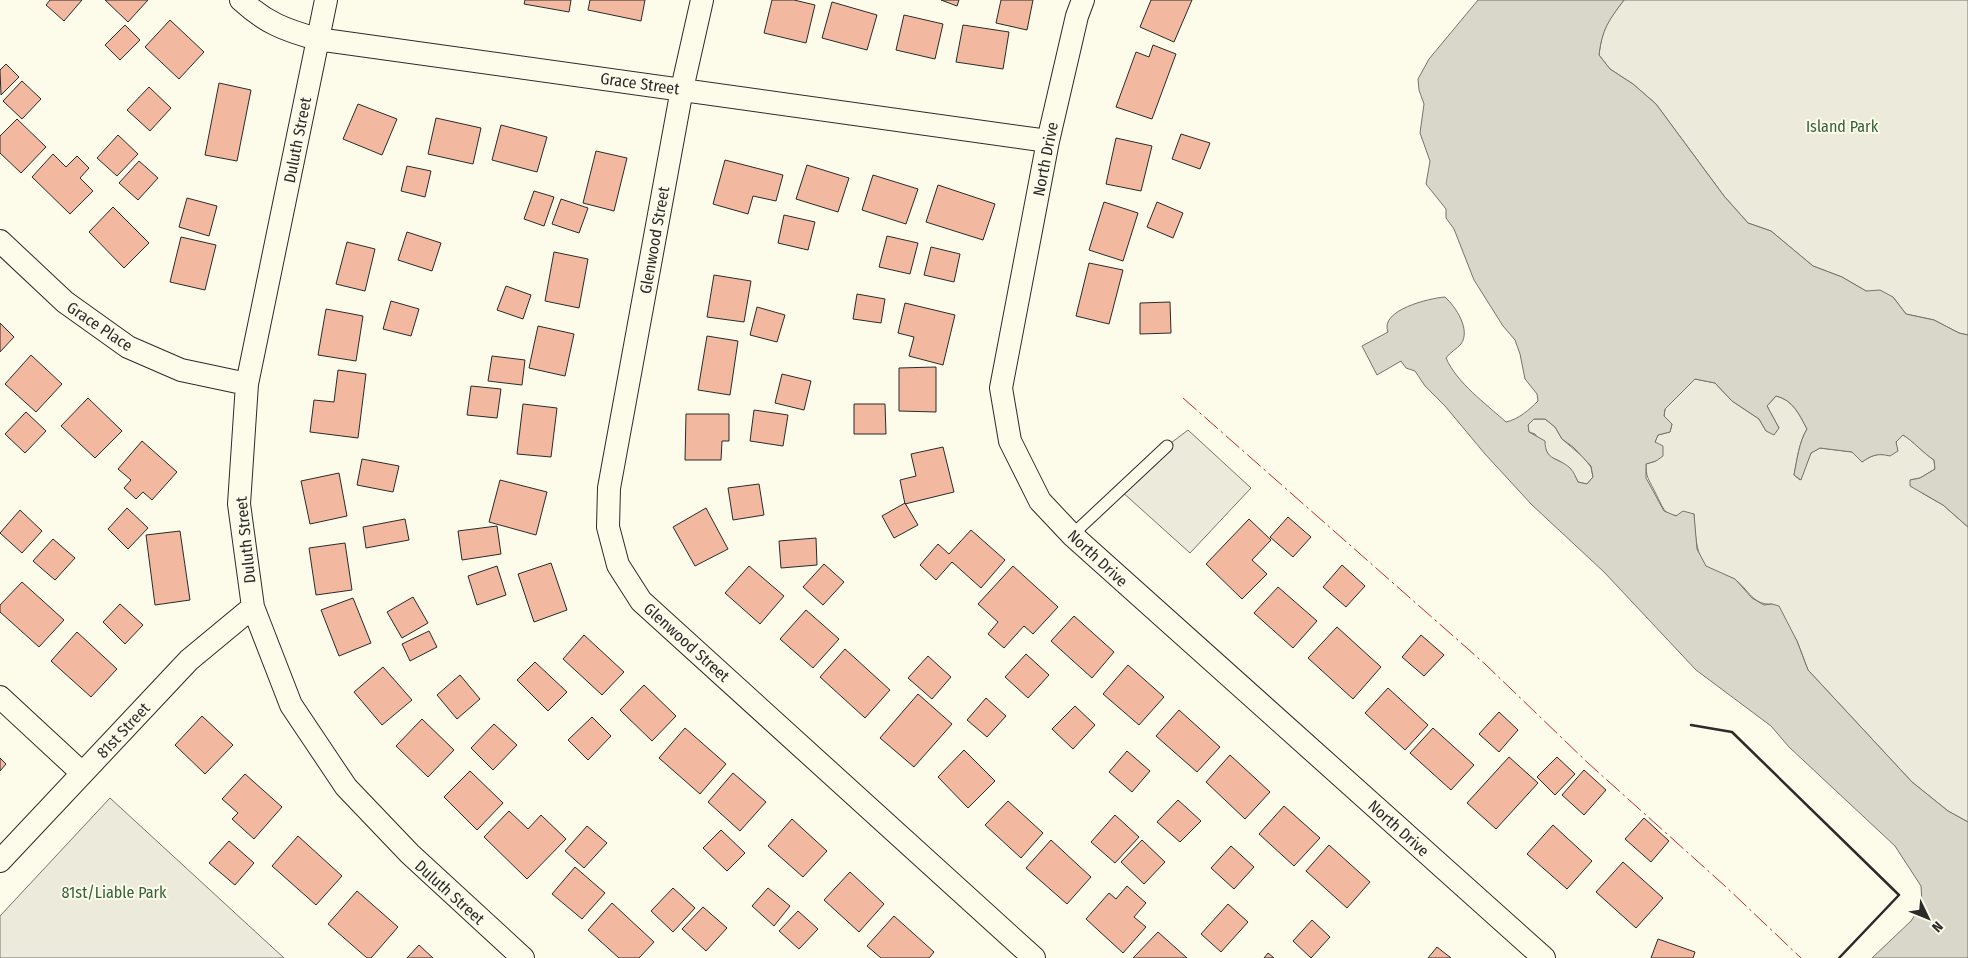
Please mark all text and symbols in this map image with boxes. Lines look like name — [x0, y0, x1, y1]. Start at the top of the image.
street label: Grace Street — [599, 69, 681, 99]
street label: Duluth Street — [280, 95, 315, 185]
park label: Island Park — [1806, 117, 1879, 136]
street label: North Drive — [1029, 120, 1062, 198]
street label: Glenwood Street — [636, 184, 673, 295]
street label: Grace Place — [63, 298, 136, 355]
street label: Duluth Street — [231, 495, 259, 584]
street label: North Drive — [1064, 526, 1132, 591]
street label: Glenwood Street — [640, 599, 734, 686]
street label: 81st Street — [93, 698, 154, 762]
street label: North Drive — [1364, 796, 1433, 861]
street label: Duluth Street — [411, 856, 489, 929]
park label: 81st/Liable Park — [61, 883, 167, 902]
north arrow — [1903, 893, 1953, 943]
text: N — [1928, 918, 1946, 935]

